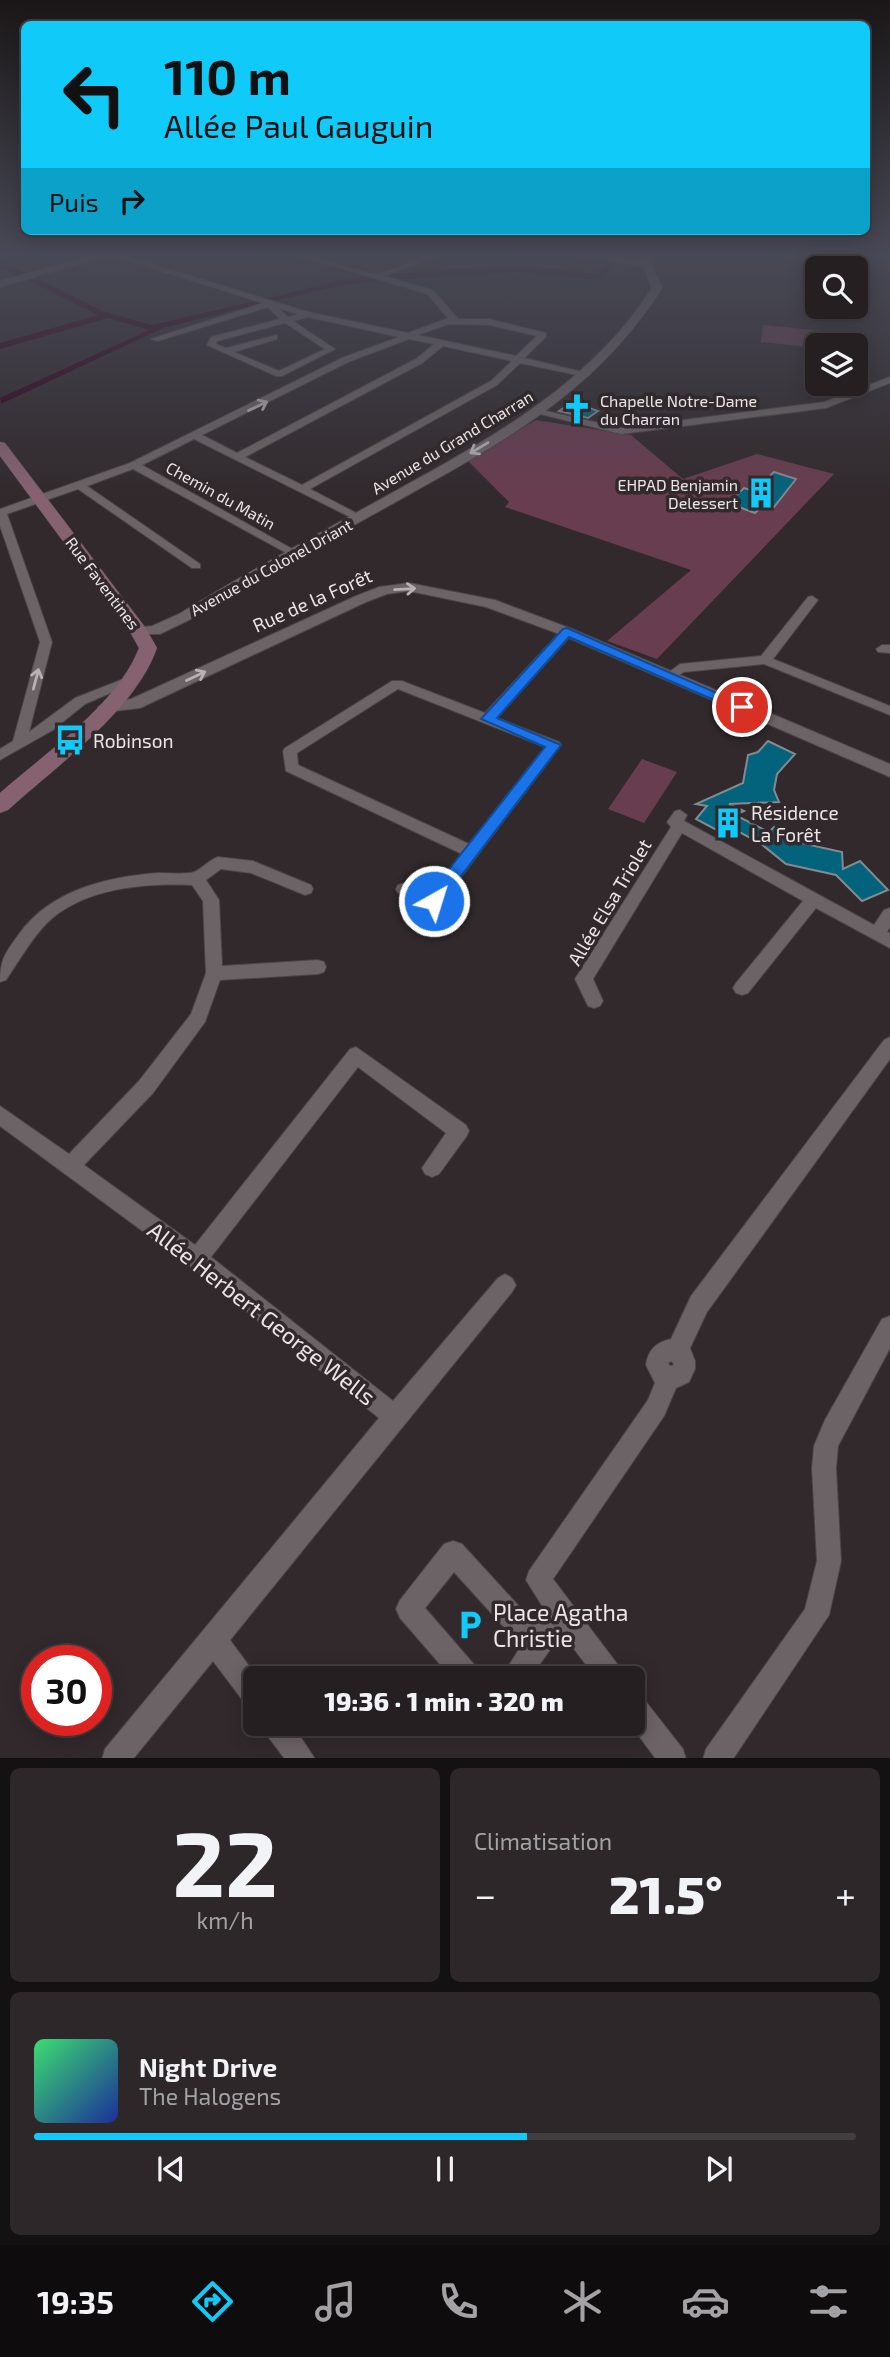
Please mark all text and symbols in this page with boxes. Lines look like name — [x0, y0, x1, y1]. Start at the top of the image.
text: 110 m — [164, 46, 291, 105]
icon: left — [49, 49, 140, 140]
text: Allée Paul Gauguin — [164, 106, 433, 144]
icon: right — [113, 182, 151, 220]
text: Puis — [49, 186, 99, 217]
map controls — [805, 256, 868, 396]
button: search — [805, 256, 868, 319]
button: layers — [805, 333, 868, 396]
street label: Avenue du Grand Charran — [368, 386, 536, 498]
place label: Chapelle Notre-Dame du Charran — [600, 391, 757, 428]
church icon: Chapelle Notre-Dame du Charran — [560, 392, 594, 426]
one-way arrow — [247, 398, 268, 412]
one-way arrow — [469, 441, 489, 455]
street label: Chemin du Matin — [163, 457, 279, 533]
place label: EHPAD Benjamin Delessert — [617, 475, 738, 512]
building icon: EHPAD Benjamin Delessert — [744, 476, 778, 510]
street label: Avenue du Colonel Driant — [187, 515, 355, 619]
street label: Rue Faventines — [62, 533, 144, 633]
street label: Rue de la Forêt — [249, 563, 375, 637]
one-way arrow — [393, 582, 416, 595]
one-way arrow — [30, 668, 43, 690]
one-way arrow — [185, 669, 206, 682]
pin — [712, 677, 772, 737]
icon: arrive — [723, 688, 761, 726]
bus stop icon: Robinson — [53, 723, 87, 757]
place label: Robinson — [93, 729, 174, 752]
place label: Résidence La Forêt — [751, 801, 839, 846]
building icon: Résidence La Forêt — [711, 806, 745, 840]
street label: Allée Elsa Triolet — [562, 835, 656, 969]
position arrow — [397, 864, 471, 938]
street label: Allée Herbert George Wells — [143, 1215, 381, 1411]
place label: Place Agatha Christie — [493, 1598, 628, 1652]
parking icon: Place Agatha Christie — [453, 1608, 487, 1642]
speed limit sign: 30 — [21, 1645, 112, 1736]
text: 19:36 · 1 min · 320 m — [324, 1685, 564, 1716]
text: 22 — [172, 1806, 278, 1915]
text: Climatisation — [474, 1827, 612, 1855]
text: 21.5° — [609, 1862, 723, 1924]
text: − — [474, 1871, 496, 1917]
text: + — [835, 1871, 856, 1917]
text: km/h — [196, 1906, 254, 1934]
text: Night Drive — [139, 2051, 277, 2082]
text: The Halogens — [139, 2082, 281, 2110]
icon: previous — [152, 2150, 190, 2188]
icon: pause — [426, 2150, 464, 2188]
icon: next — [700, 2150, 738, 2188]
icon: directions — [188, 2277, 237, 2326]
icon: music — [311, 2277, 360, 2326]
icon: phone — [434, 2277, 483, 2326]
icon: climate — [558, 2277, 607, 2326]
icon: car — [681, 2277, 730, 2326]
icon: filters — [804, 2277, 853, 2326]
text: 19:35 — [37, 2282, 114, 2320]

